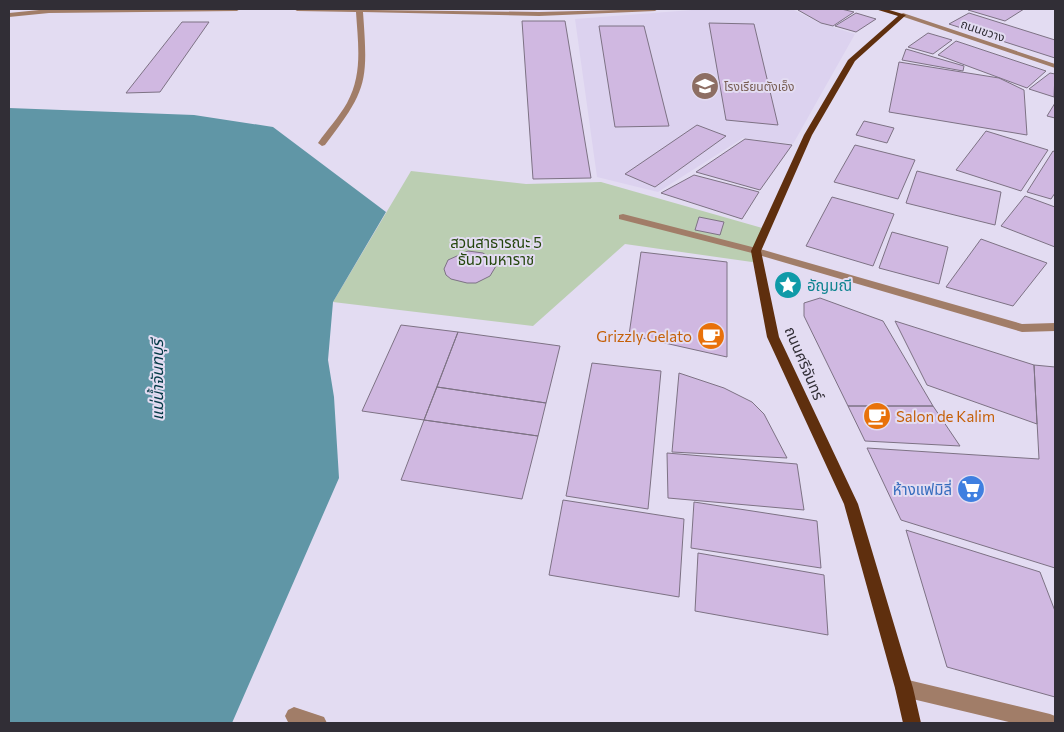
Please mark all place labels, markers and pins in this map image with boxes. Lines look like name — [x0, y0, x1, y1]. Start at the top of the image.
school or university icon: โรงเรียนตังเอ็ง — [690, 71, 720, 101]
place label: โรงเรียนตังเอ็ง — [724, 79, 794, 93]
place icon: อัญมณี — [773, 270, 803, 300]
place label: อัญมณี — [807, 276, 852, 294]
cafe icon: Grizzly Gelato — [696, 321, 726, 351]
place label: Grizzly Gelato — [596, 327, 692, 345]
cafe icon: Salon de Kalim — [862, 401, 892, 431]
place label: Salon de Kalim — [896, 407, 995, 425]
supermarket icon: ห้างแฟมิลี่ — [956, 474, 986, 504]
place label: ห้างแฟมิลี่ — [893, 479, 952, 498]

